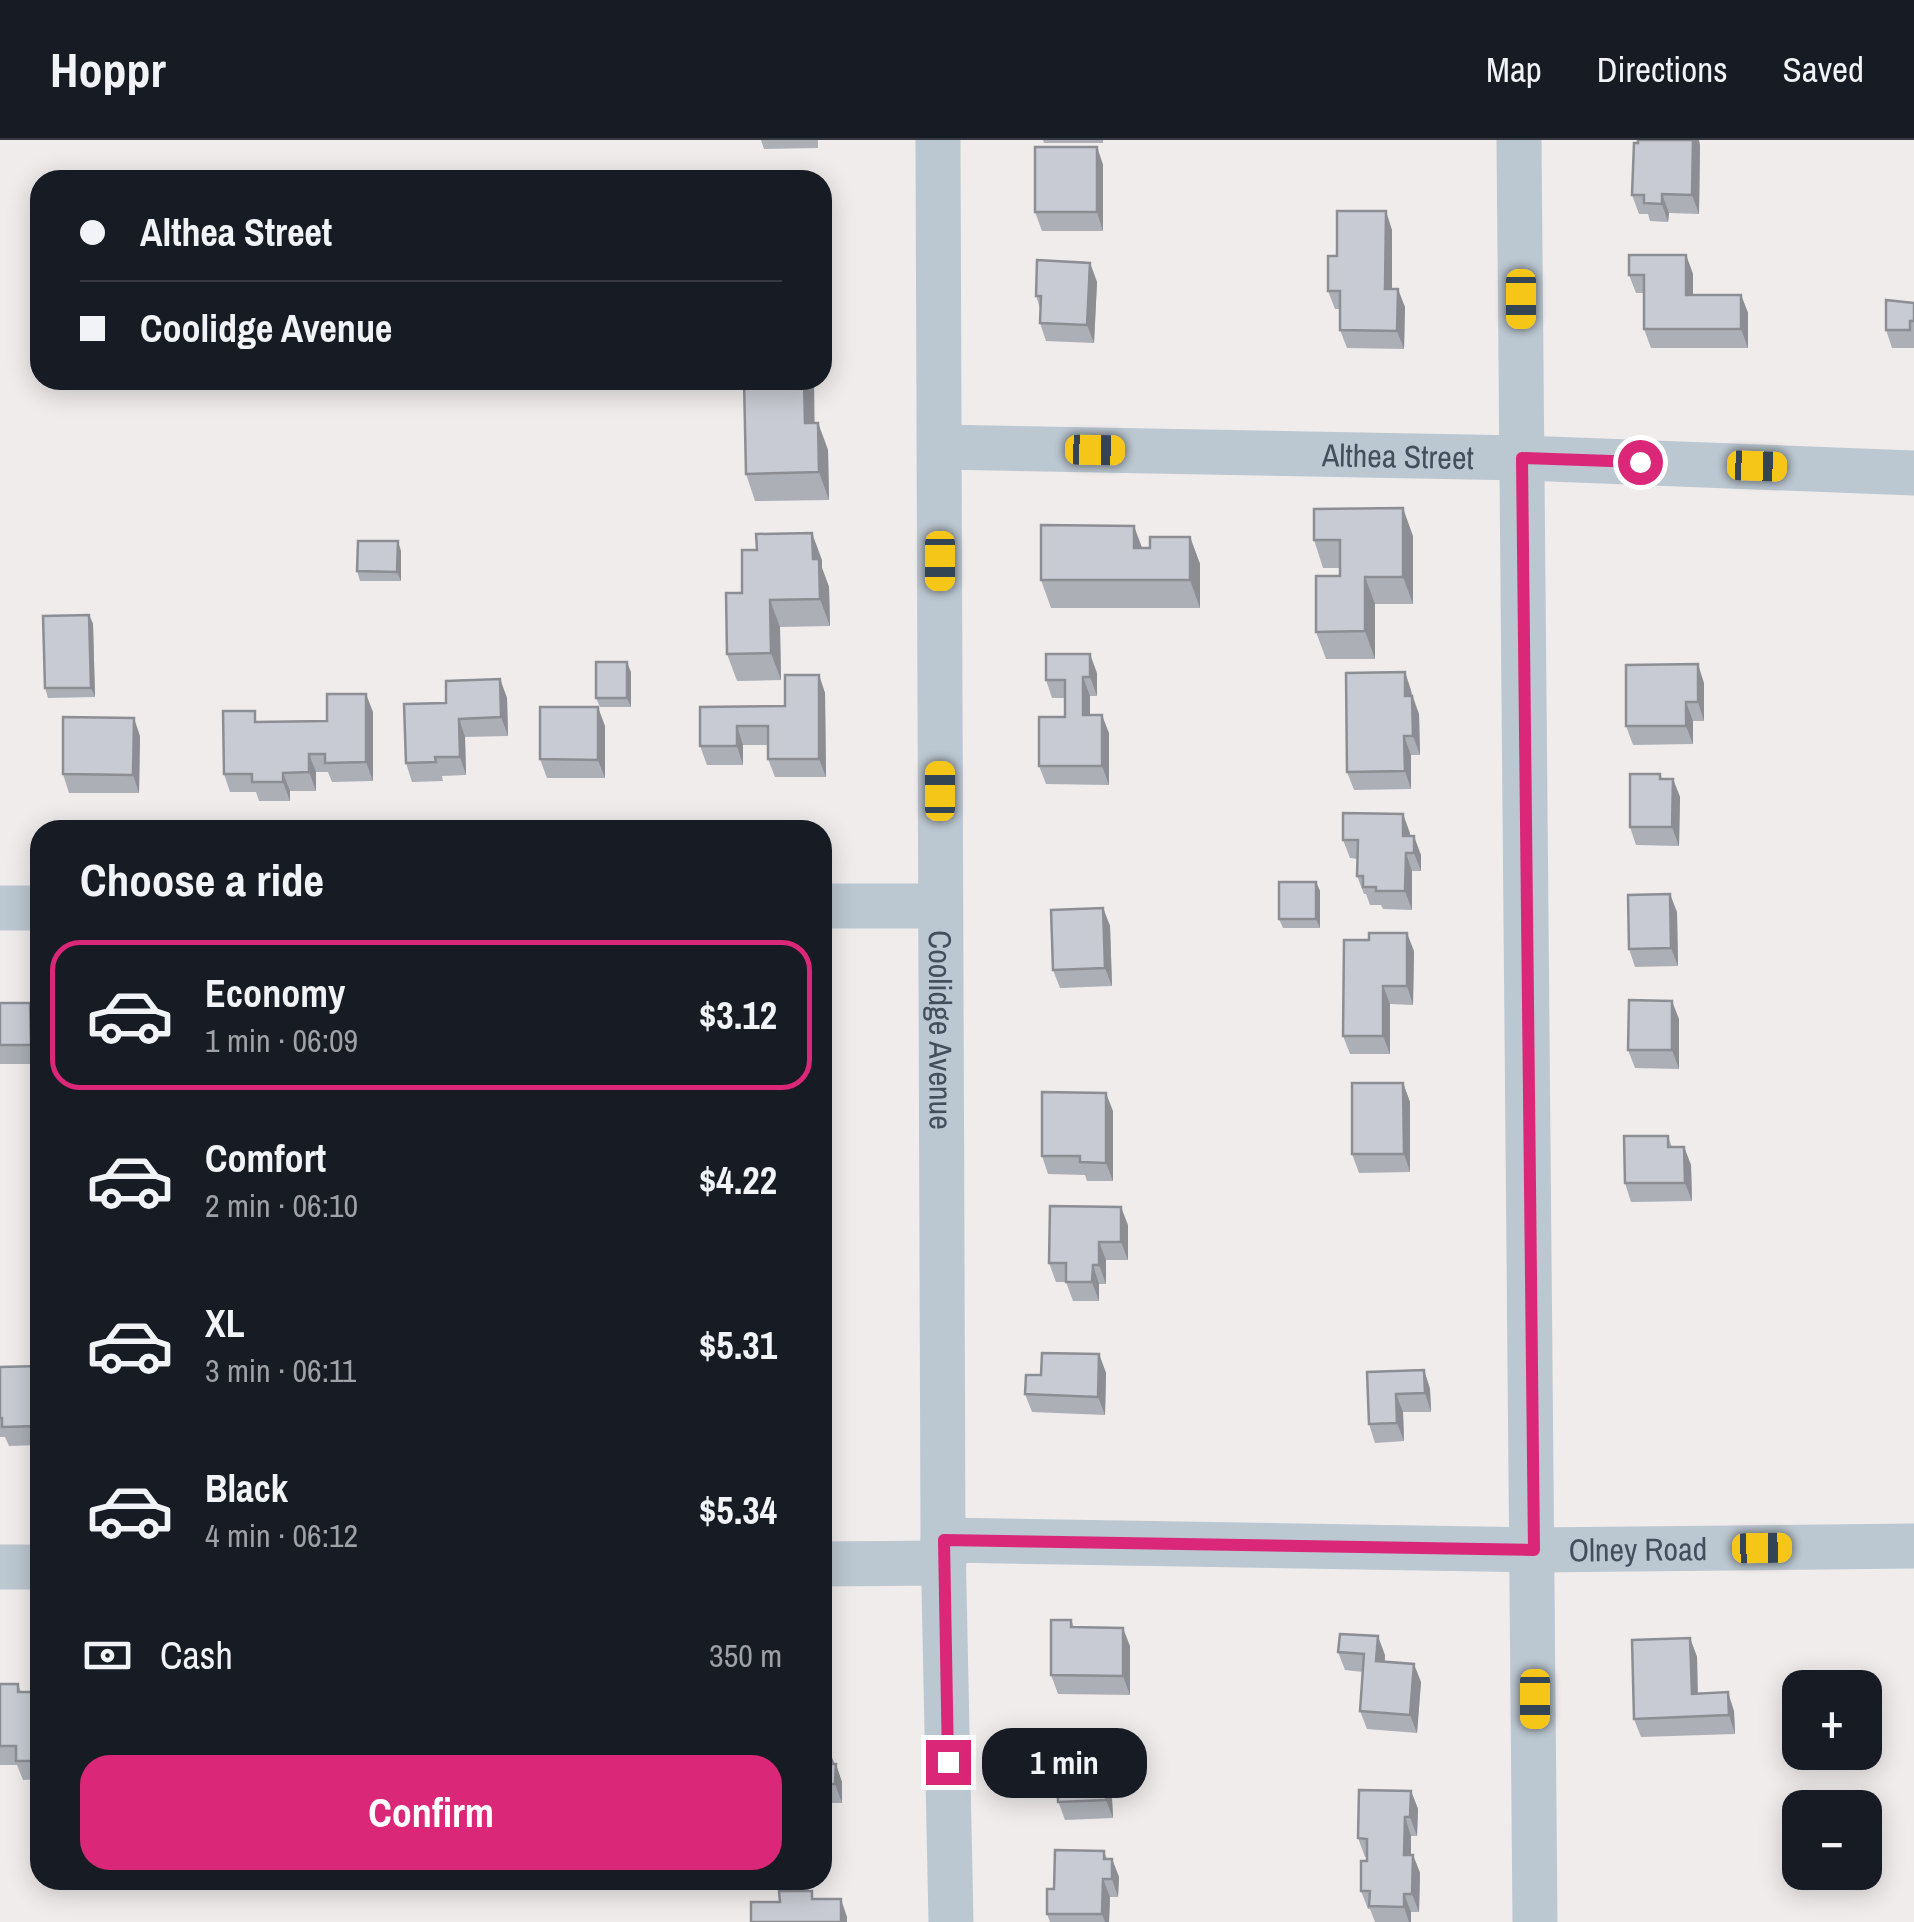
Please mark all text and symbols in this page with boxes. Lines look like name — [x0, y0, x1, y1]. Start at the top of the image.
text: Hoppr — [50, 37, 166, 102]
text: Map — [1486, 46, 1542, 93]
text: Directions — [1597, 46, 1728, 93]
text: Saved — [1783, 46, 1864, 93]
text: Althea Street — [140, 207, 332, 258]
car — [1506, 269, 1536, 329]
text: Coolidge Avenue — [140, 303, 392, 354]
street label: Althea Street — [1321, 433, 1474, 479]
car — [1065, 434, 1125, 466]
route start — [1618, 440, 1663, 485]
car — [1726, 450, 1788, 482]
car — [925, 531, 955, 591]
car — [925, 761, 955, 821]
text: Choose a ride — [80, 849, 324, 910]
street label: Coolidge Avenue — [919, 930, 963, 1130]
text: Economy — [205, 968, 345, 1019]
icon: car — [85, 970, 175, 1060]
text: $3.12 — [699, 990, 777, 1041]
text: 1 min · 06:09 — [205, 1019, 358, 1062]
text: Comfort — [205, 1133, 326, 1184]
icon: car — [85, 1135, 175, 1225]
text: $4.22 — [699, 1155, 777, 1206]
text: 2 min · 06:10 — [205, 1184, 358, 1227]
text: XL — [205, 1298, 245, 1349]
icon: car — [85, 1300, 175, 1390]
text: $5.31 — [699, 1320, 777, 1371]
text: 3 min · 06:11 — [205, 1349, 356, 1392]
text: Black — [205, 1463, 288, 1514]
icon: car — [85, 1465, 175, 1555]
text: $5.34 — [699, 1485, 777, 1536]
text: 4 min · 06:12 — [205, 1514, 358, 1557]
street label: Olney Road — [1568, 1527, 1707, 1571]
car — [1732, 1532, 1792, 1564]
icon: cash — [80, 1628, 135, 1683]
text: Cash — [160, 1630, 233, 1681]
text: 350 m — [709, 1634, 782, 1677]
car — [1520, 1669, 1550, 1729]
map controls — [1782, 1670, 1882, 1890]
button: + — [1782, 1670, 1882, 1770]
callout: 1 min — [983, 1727, 1148, 1797]
route end — [926, 1740, 971, 1785]
text: 1 min — [1030, 1741, 1099, 1784]
button: Confirm — [80, 1755, 782, 1870]
button: − — [1782, 1790, 1882, 1890]

